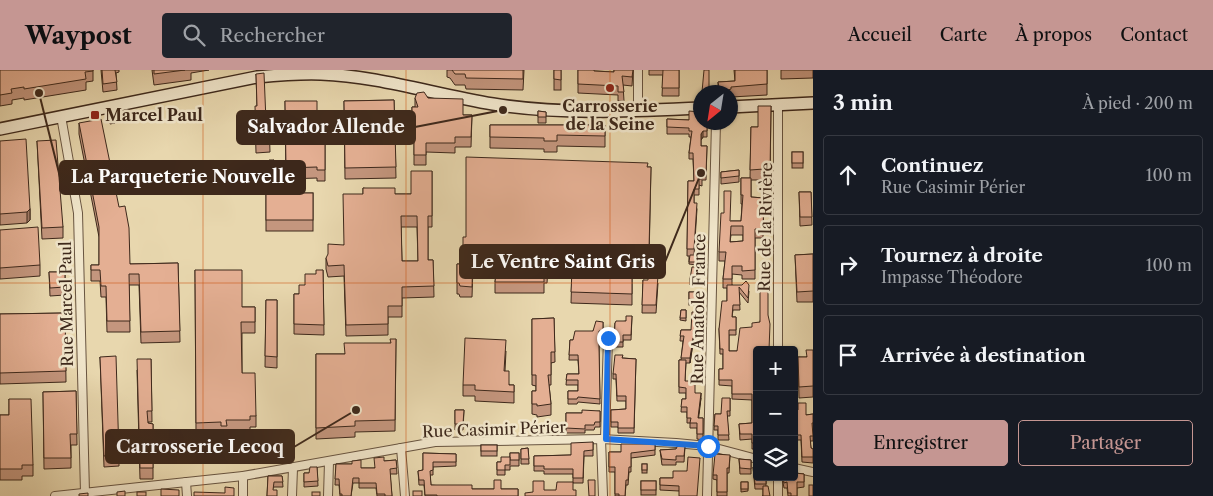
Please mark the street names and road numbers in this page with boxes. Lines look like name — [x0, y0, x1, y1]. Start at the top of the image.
street label: Rue de la Rivière — [754, 162, 776, 292]
street label: Rue Anatole France — [687, 233, 709, 385]
street label: Rue Marcel Paul — [55, 241, 77, 367]
street label: Rue Casimir Périer — [422, 416, 567, 442]

